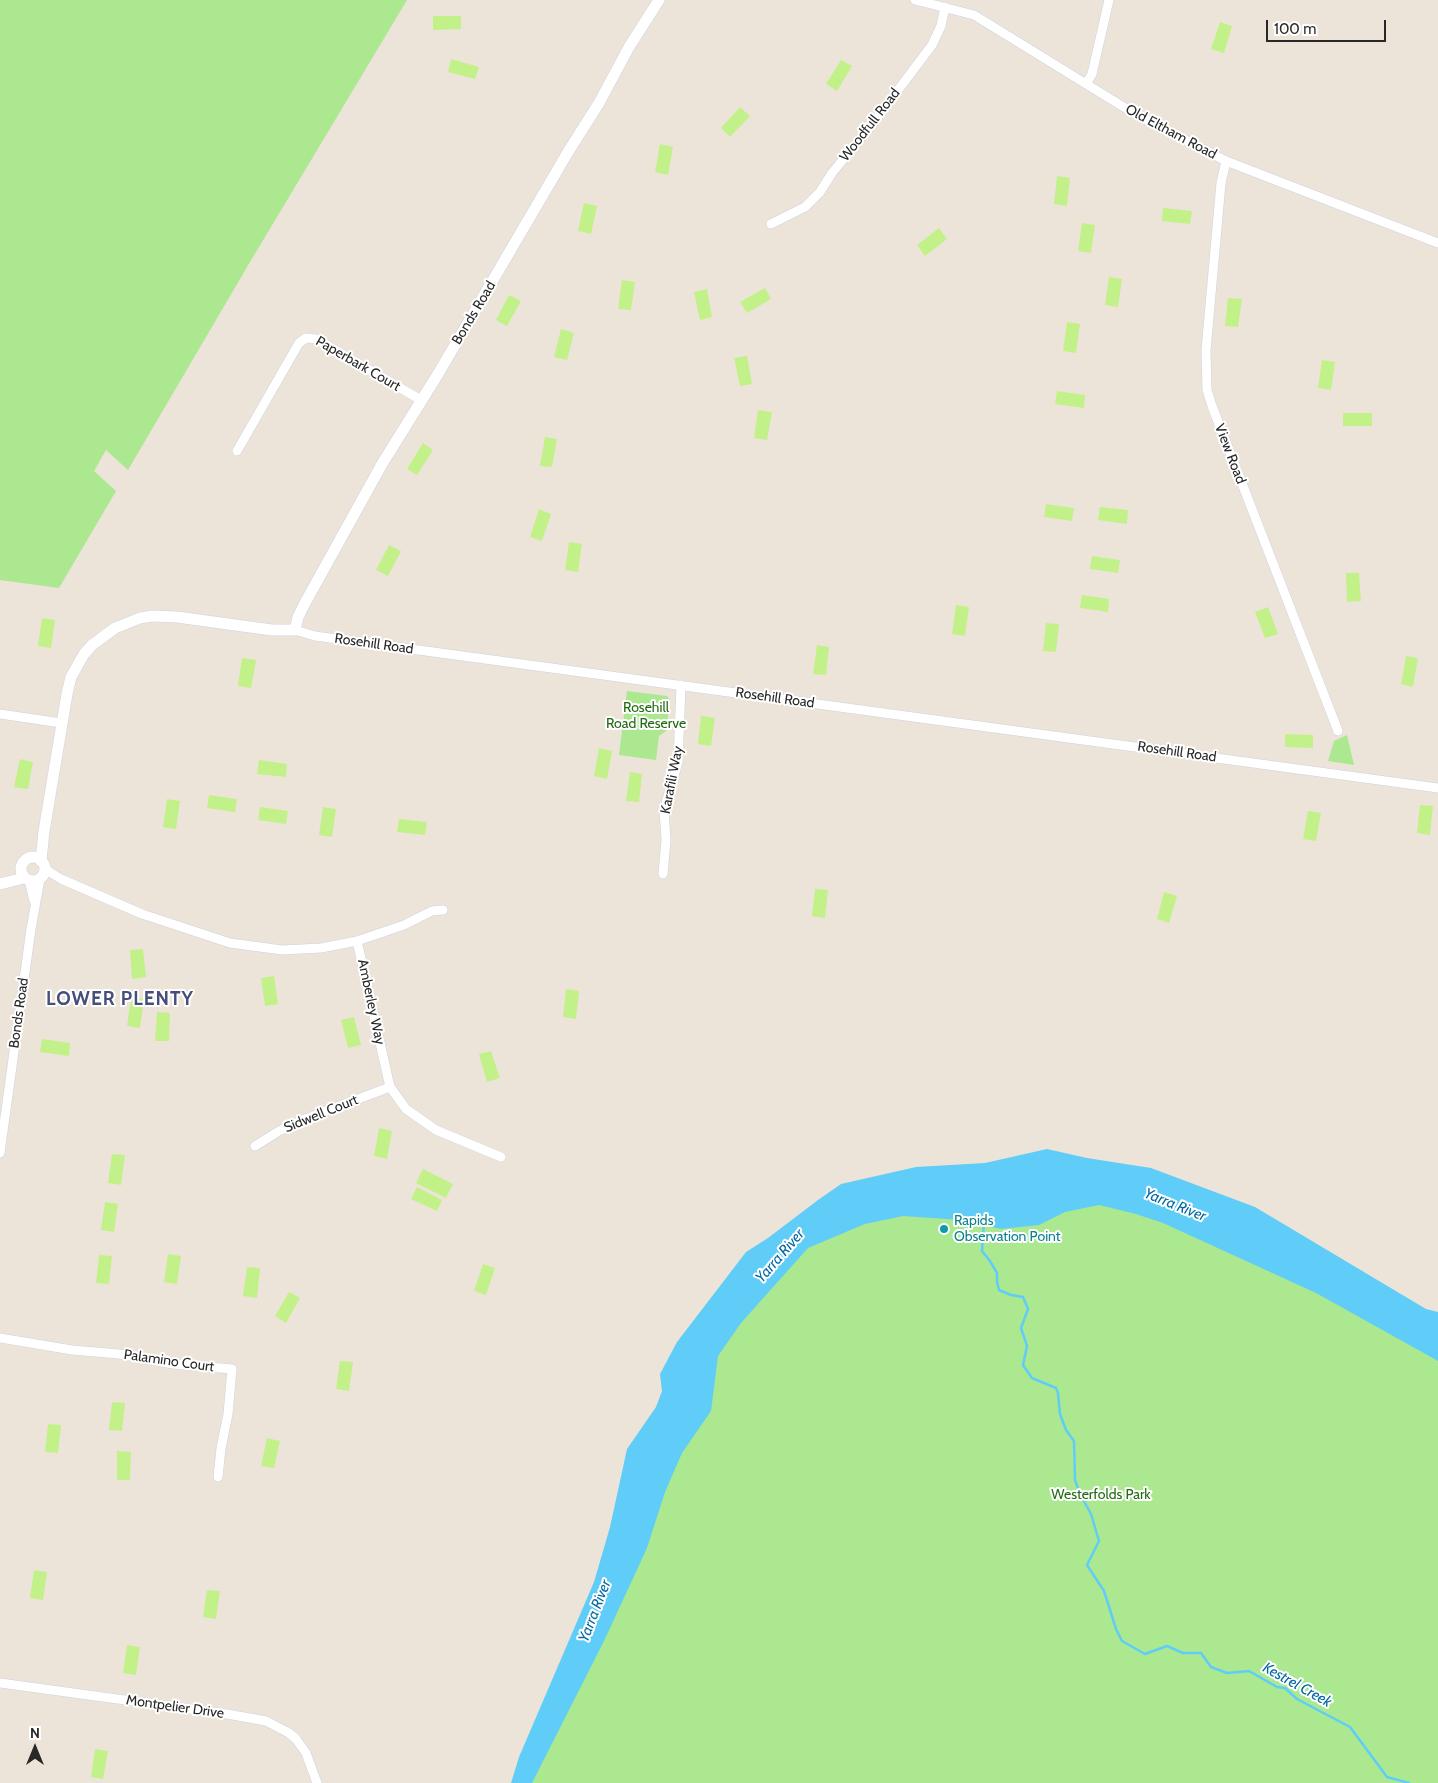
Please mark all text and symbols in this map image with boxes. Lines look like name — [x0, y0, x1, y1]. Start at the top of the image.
scale bar — [1268, 10, 1388, 42]
text: 100 m — [1274, 20, 1316, 38]
street label: Woodfull Road — [836, 85, 904, 165]
street label: Old Eltham Road — [1123, 101, 1219, 163]
street label: Bonds Road — [449, 278, 499, 348]
street label: Paperbark Court — [313, 333, 403, 395]
street label: View Road — [1211, 422, 1249, 486]
street label: Rosehill Road — [333, 630, 415, 658]
street label: Rosehill Road — [734, 684, 816, 712]
park label: Rosehill Road Reserve — [606, 700, 686, 732]
street label: Rosehill Road — [1136, 738, 1218, 766]
street label: Karafili Way — [657, 745, 687, 815]
street label: Amberley Way — [354, 958, 388, 1046]
street label: Bonds Road — [6, 977, 32, 1049]
district label: LOWER PLENTY — [45, 988, 195, 1010]
street label: Sidwell Court — [281, 1092, 361, 1136]
water label: Yarra River — [1141, 1184, 1209, 1226]
place label: Rapids Observation Point — [954, 1213, 1061, 1246]
marker: Rapids Observation Point — [938, 1223, 950, 1235]
water label: Yarra River — [752, 1226, 808, 1286]
street label: Palamino Court — [123, 1346, 215, 1376]
park label: Westerfolds Park — [1051, 1487, 1151, 1503]
water label: Yarra River — [575, 1577, 615, 1645]
water label: Kestrel Creek — [1259, 1659, 1335, 1711]
street label: Montpelier Drive — [125, 1692, 225, 1722]
north arrow — [10, 1723, 60, 1773]
text: N — [30, 1724, 40, 1742]

